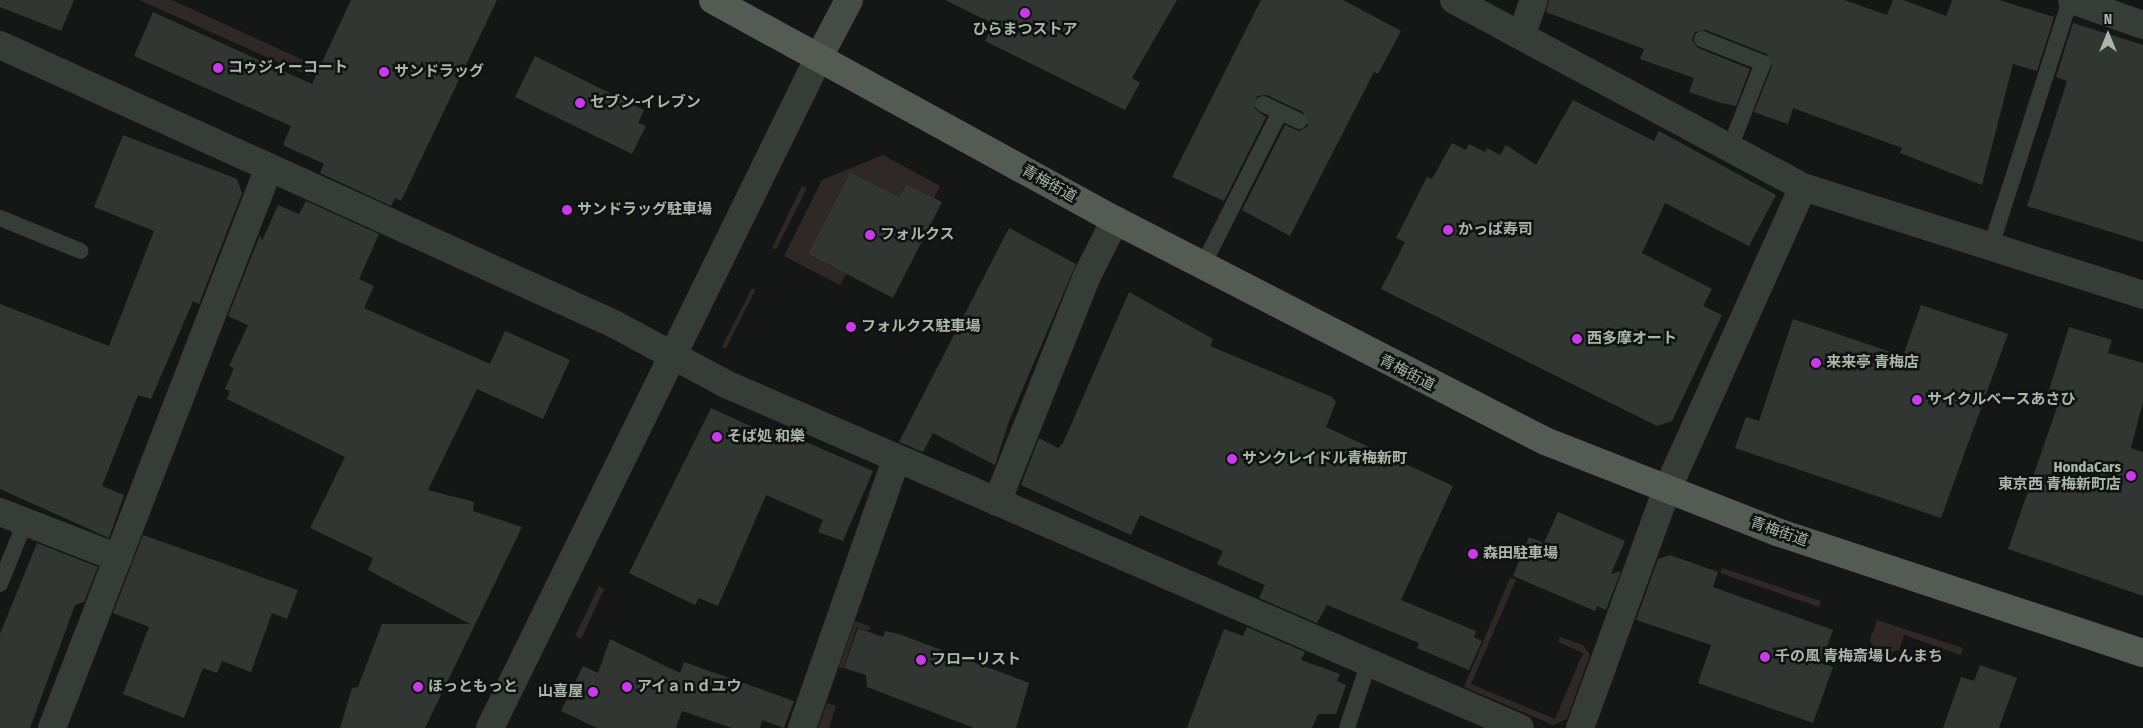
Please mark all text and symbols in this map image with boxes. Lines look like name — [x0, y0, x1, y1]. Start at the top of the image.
marker: ひらまつストア — [1019, 7, 1031, 19]
north arrow — [2083, 10, 2133, 60]
text: N — [2104, 11, 2112, 28]
place label: ひらまつストア — [973, 21, 1077, 39]
place label: コゥジィーコート — [228, 59, 348, 77]
marker: コゥジィーコート — [212, 62, 224, 74]
place label: サンドラッグ — [394, 63, 484, 81]
marker: サンドラッグ — [378, 66, 390, 78]
place label: セブン-イレブン — [590, 94, 701, 112]
marker: セブン-イレブン — [574, 97, 586, 109]
street label: 青梅街道 — [1018, 162, 1080, 206]
place label: サンドラッグ駐車場 — [577, 201, 712, 219]
marker: サンドラッグ駐車場 — [561, 204, 573, 216]
place label: かっぱ寿司 — [1458, 221, 1533, 239]
marker: かっぱ寿司 — [1442, 224, 1454, 236]
place label: フォルクス — [880, 226, 955, 244]
marker: フォルクス — [864, 229, 876, 241]
place label: フォルクス駐車場 — [861, 318, 981, 336]
marker: フォルクス駐車場 — [845, 321, 857, 333]
place label: 西多摩オート — [1587, 330, 1677, 348]
marker: 西多摩オート — [1571, 333, 1583, 345]
street label: 青梅街道 — [1376, 351, 1438, 395]
place label: 来来亭 青梅店 — [1826, 354, 1919, 372]
marker: 来来亭 青梅店 — [1810, 357, 1822, 369]
place label: サイクルベースあさひ — [1927, 391, 2077, 409]
marker: サイクルベースあさひ — [1911, 394, 1923, 406]
place label: そば処 和樂 — [727, 428, 805, 446]
marker: そば処 和樂 — [711, 431, 723, 443]
place label: サンクレイドル青梅新町 — [1242, 450, 1407, 468]
marker: サンクレイドル青梅新町 — [1226, 453, 1238, 465]
place label: HondaCars 東京西 青梅新町店 — [1998, 458, 2121, 493]
marker: HondaCars 東京西 青梅新町店 — [2125, 470, 2137, 482]
street label: 青梅街道 — [1748, 514, 1810, 550]
place label: 森田駐車場 — [1483, 545, 1558, 563]
marker: 森田駐車場 — [1467, 548, 1479, 560]
place label: 千の風 青梅斎場しんまち — [1775, 648, 1943, 666]
place label: フローリスト — [931, 651, 1021, 669]
marker: 千の風 青梅斎場しんまち — [1759, 651, 1771, 663]
marker: フローリスト — [915, 654, 927, 666]
place label: ほっともっと — [428, 678, 518, 696]
place label: アイａｎｄユウ — [637, 678, 742, 696]
marker: ほっともっと — [412, 681, 424, 693]
marker: アイａｎｄユウ — [621, 681, 633, 693]
place label: 山喜屋 — [538, 683, 583, 701]
marker: 山喜屋 — [587, 686, 599, 698]

